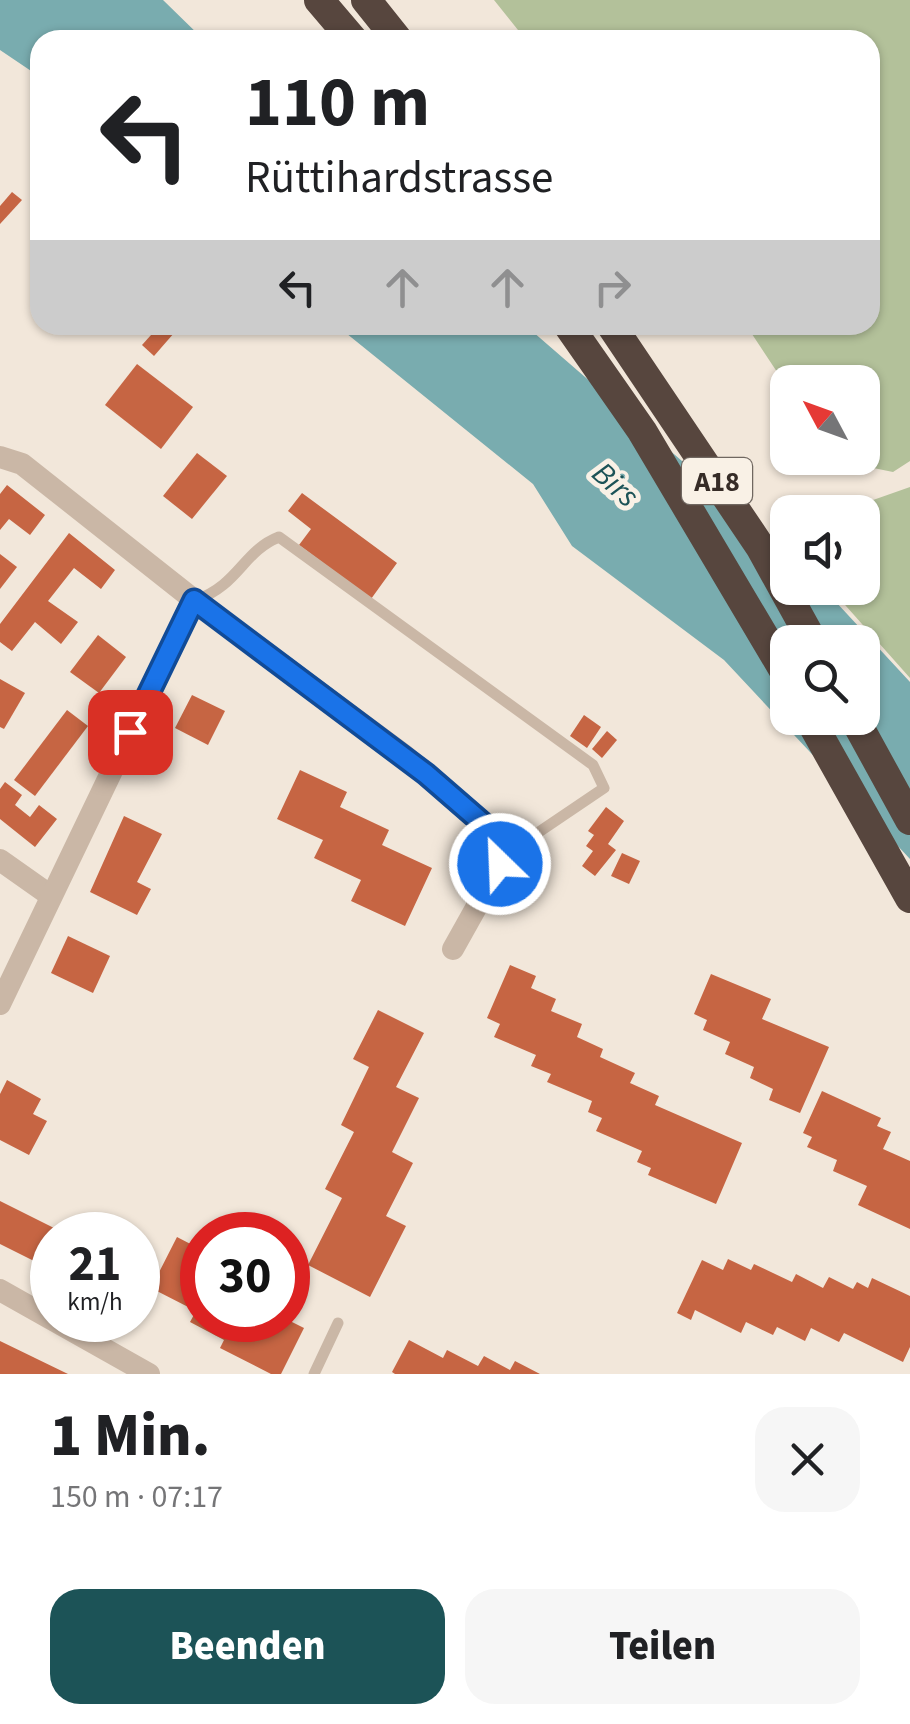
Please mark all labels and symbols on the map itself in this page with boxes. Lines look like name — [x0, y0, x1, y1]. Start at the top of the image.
north arrow — [770, 365, 880, 475]
water label: Birs — [582, 451, 649, 518]
road number: A18 — [682, 458, 752, 504]
pin — [88, 690, 173, 775]
position arrow — [448, 812, 552, 916]
speed limit sign: 30 — [180, 1212, 310, 1342]

